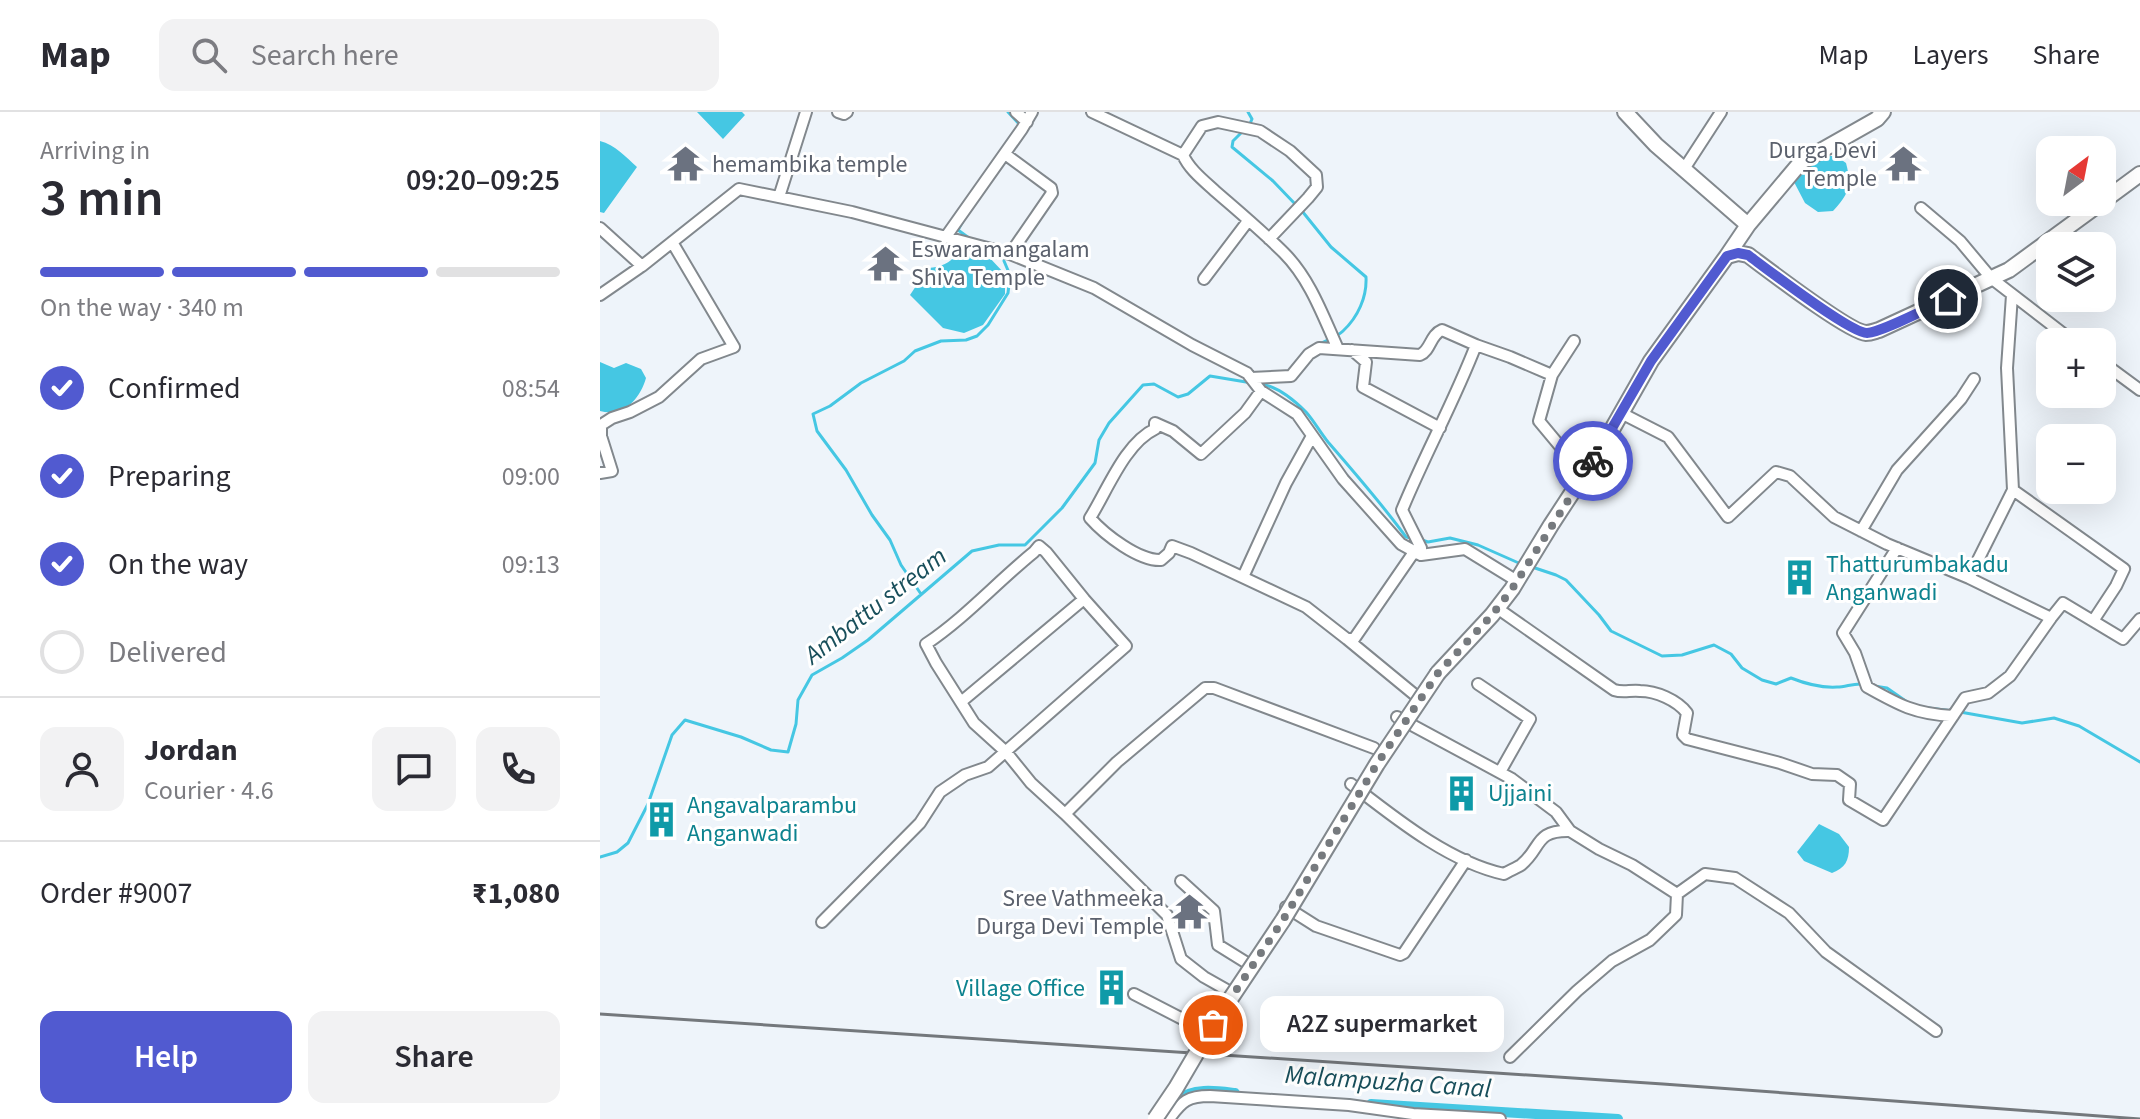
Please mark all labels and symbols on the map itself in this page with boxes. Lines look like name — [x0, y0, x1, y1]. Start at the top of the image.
place label: Durga Devi Temple — [1769, 133, 1877, 196]
north arrow — [2036, 136, 2116, 216]
temple icon: hemambika temple — [667, 145, 705, 183]
temple icon: Durga Devi Temple — [1884, 145, 1922, 183]
place label: hemambika temple — [712, 147, 908, 182]
place label: Eswaramangalam Shiva Temple — [911, 232, 1090, 295]
temple icon: Eswaramangalam Shiva Temple — [866, 244, 904, 282]
pin — [1914, 265, 1982, 333]
courier — [1553, 421, 1633, 501]
water label: Ambattu stream — [795, 538, 954, 674]
place label: Thatturumbakadu Anganwadi — [1826, 547, 2009, 610]
building icon: Thatturumbakadu Anganwadi — [1781, 559, 1819, 597]
building icon: Ujjaini — [1443, 774, 1481, 812]
place label: Ujjaini — [1488, 776, 1552, 811]
place label: Angavalparambu Anganwadi — [687, 788, 857, 851]
building icon: Angavalparambu Anganwadi — [642, 800, 680, 838]
place label: Sree Vathmeeka Durga Devi Temple — [976, 881, 1164, 944]
temple icon: Sree Vathmeeka Durga Devi Temple — [1171, 893, 1209, 931]
building icon: Village Office — [1092, 969, 1130, 1007]
place label: Village Office — [956, 971, 1085, 1006]
pin — [1179, 991, 1247, 1059]
callout: A2Z supermarket — [1261, 997, 1505, 1053]
water label: Malampuzha Canal — [1284, 1056, 1493, 1107]

